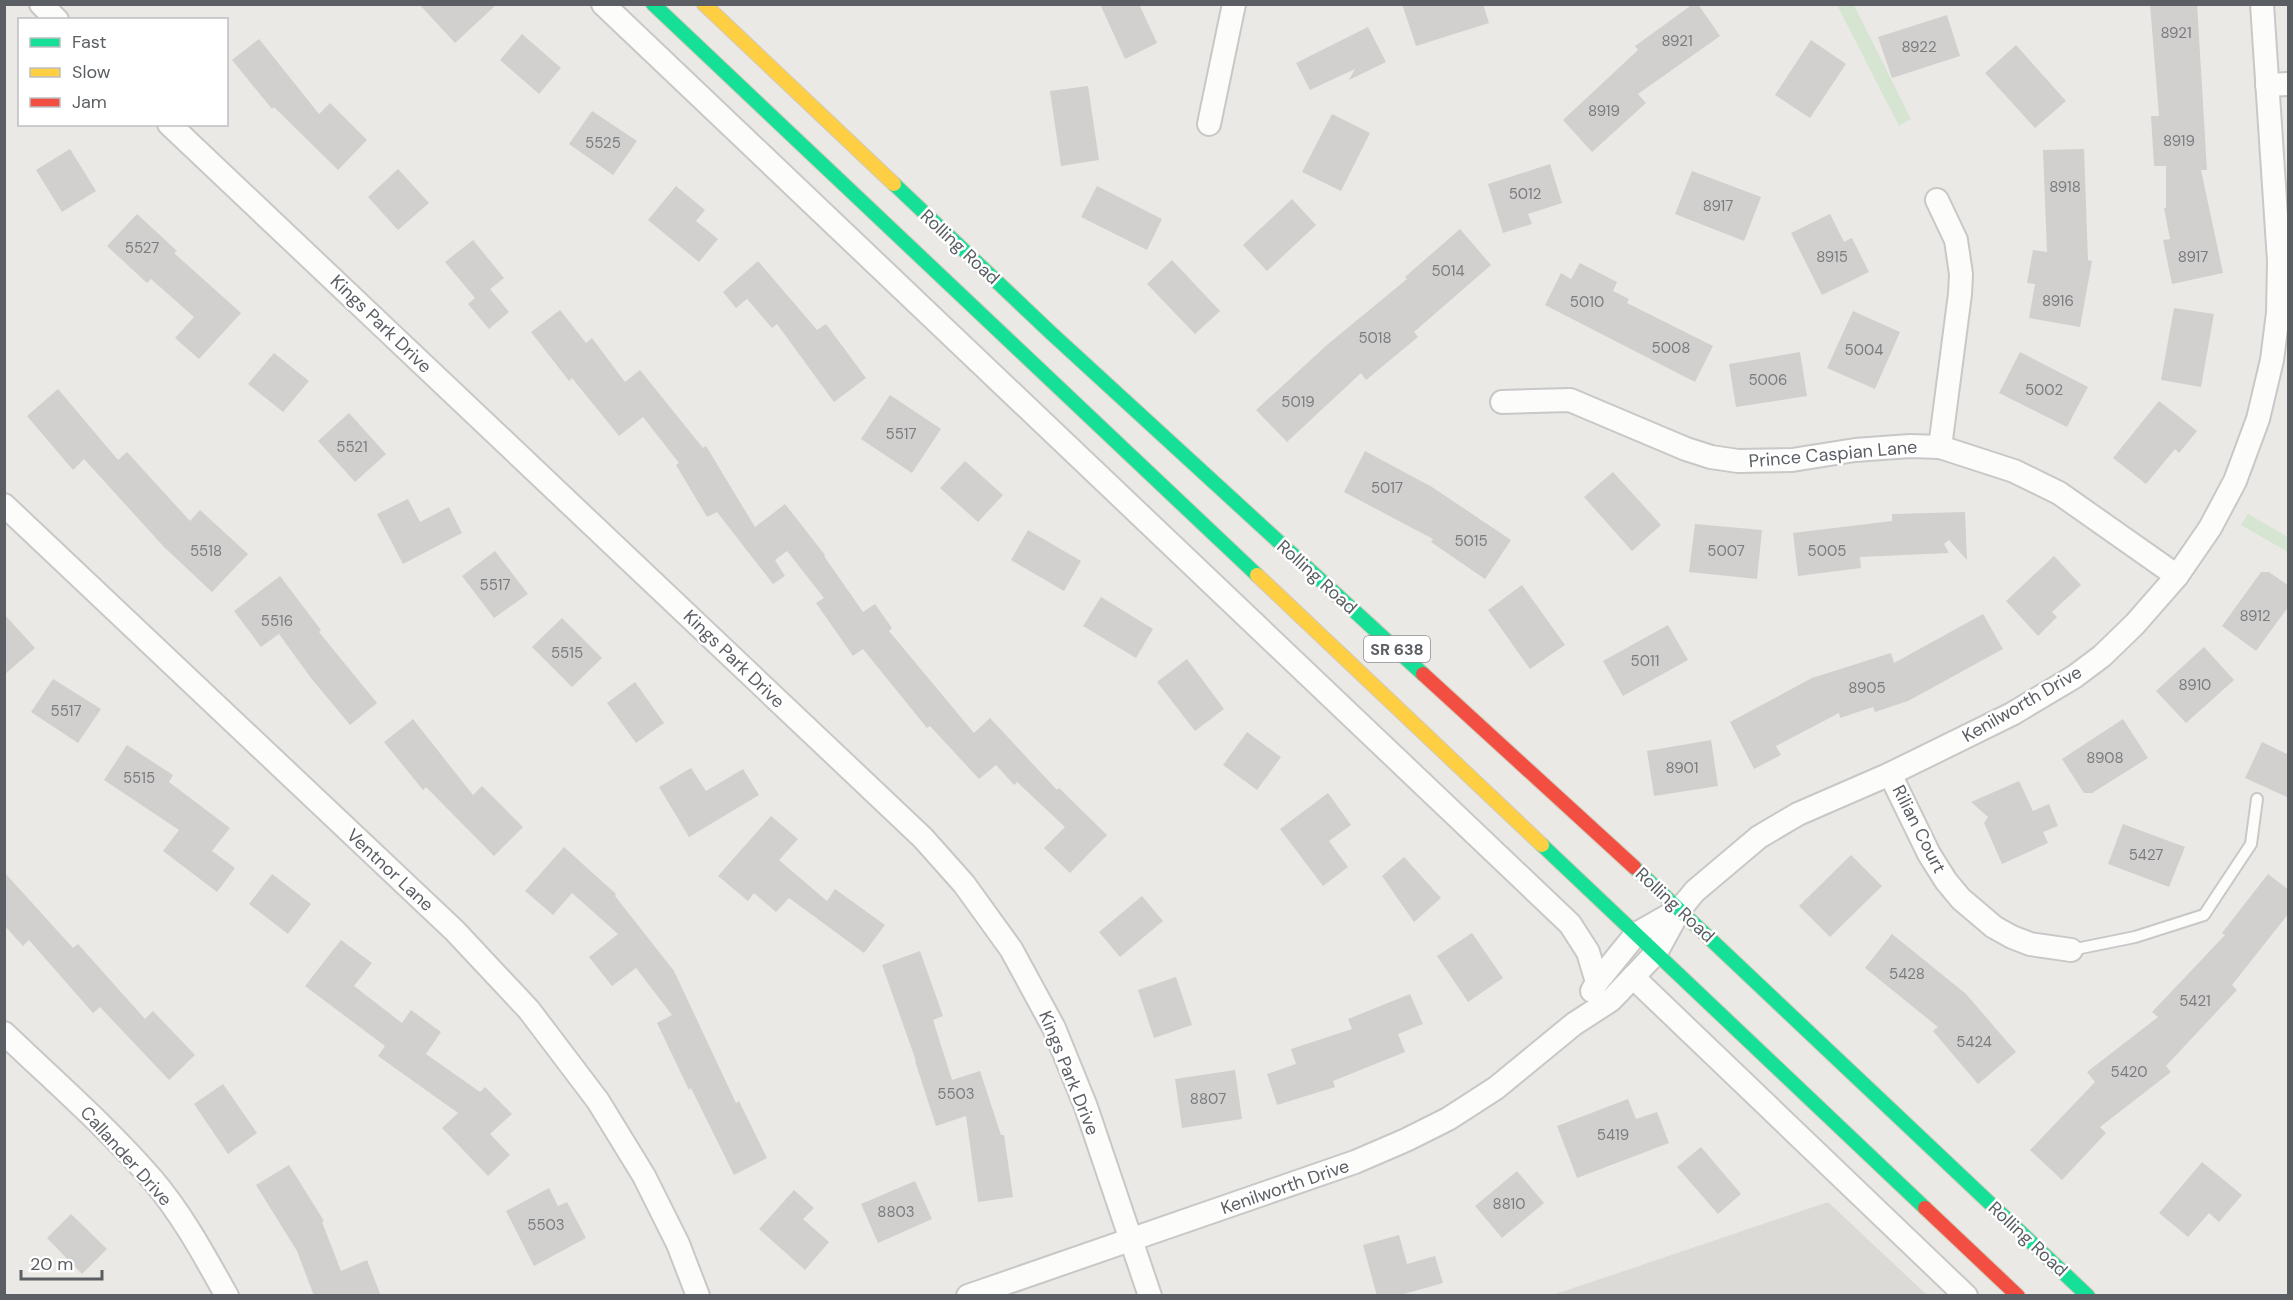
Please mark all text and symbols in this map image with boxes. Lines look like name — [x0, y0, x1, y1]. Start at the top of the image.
legend — [18, 18, 228, 126]
house number: 8921 — [2160, 23, 2192, 43]
text: Fast — [72, 30, 107, 54]
house number: 8921 — [1661, 31, 1693, 51]
house number: 8922 — [1901, 37, 1937, 57]
text: Slow — [72, 60, 111, 84]
text: Jam — [72, 90, 107, 114]
house number: 8919 — [1588, 101, 1620, 121]
house number: 8919 — [2163, 131, 2195, 151]
house number: 5525 — [585, 133, 621, 153]
house number: 8918 — [2049, 177, 2081, 197]
house number: 5012 — [1509, 184, 1541, 204]
house number: 8917 — [1703, 196, 1733, 216]
street label: Rolling Road — [915, 204, 1005, 290]
house number: 5527 — [125, 238, 159, 258]
house number: 8915 — [1816, 247, 1848, 267]
house number: 8917 — [2178, 247, 2208, 267]
house number: 5014 — [1431, 261, 1465, 281]
street label: Kings Park Drive — [325, 270, 437, 378]
house number: 8916 — [2042, 291, 2074, 311]
house number: 5010 — [1570, 292, 1604, 312]
house number: 5018 — [1358, 328, 1392, 348]
house number: 5008 — [1652, 338, 1690, 358]
house number: 5004 — [1845, 340, 1883, 360]
house number: 5006 — [1748, 370, 1788, 390]
house number: 5002 — [2025, 380, 2063, 400]
house number: 5019 — [1281, 392, 1315, 412]
house number: 5517 — [886, 424, 917, 444]
street label: Prince Caspian Lane — [1748, 435, 1918, 473]
house number: 5521 — [336, 437, 368, 457]
house number: 5017 — [1371, 478, 1403, 498]
house number: 5015 — [1454, 531, 1488, 551]
street label: Rolling Road — [1272, 535, 1362, 619]
house number: 5518 — [190, 541, 222, 561]
house number: 5007 — [1707, 541, 1745, 561]
house number: 5005 — [1808, 541, 1846, 561]
house number: 5517 — [480, 575, 511, 595]
street label: Kings Park Drive — [678, 605, 790, 713]
house number: 8912 — [2239, 606, 2271, 626]
house number: 5516 — [261, 611, 293, 631]
road number: SR 638 — [1364, 636, 1430, 662]
house number: 5515 — [551, 643, 583, 663]
house number: 5011 — [1631, 651, 1659, 671]
street label: Kenilworth Drive — [1958, 660, 2086, 748]
house number: 8910 — [2179, 675, 2211, 695]
house number: 8905 — [1848, 678, 1886, 698]
house number: 5517 — [51, 701, 82, 721]
house number: 8908 — [2086, 748, 2124, 768]
house number: 8901 — [1665, 758, 1699, 778]
house number: 5515 — [123, 768, 155, 788]
street label: Rilian Court — [1887, 781, 1951, 877]
street label: Ventnor Lane — [341, 823, 439, 917]
house number: 5427 — [2129, 845, 2163, 865]
street label: Rolling Road — [1630, 862, 1720, 948]
house number: 5428 — [1889, 964, 1925, 984]
house number: 5421 — [2179, 991, 2211, 1011]
street label: Kings Park Drive — [1033, 1007, 1105, 1139]
house number: 5424 — [1956, 1032, 1992, 1052]
house number: 5420 — [2110, 1062, 2148, 1082]
house number: 5503 — [937, 1084, 975, 1104]
house number: 8807 — [1190, 1089, 1226, 1109]
street label: Callander Drive — [75, 1101, 177, 1211]
house number: 5419 — [1597, 1125, 1629, 1145]
street label: Kenilworth Drive — [1218, 1154, 1352, 1220]
house number: 8810 — [1493, 1194, 1525, 1214]
street label: Rolling Road — [1983, 1196, 2073, 1282]
house number: 8803 — [877, 1202, 915, 1222]
house number: 5503 — [527, 1215, 565, 1235]
scale bar — [21, 1243, 102, 1281]
text: 20 m — [30, 1252, 73, 1276]

